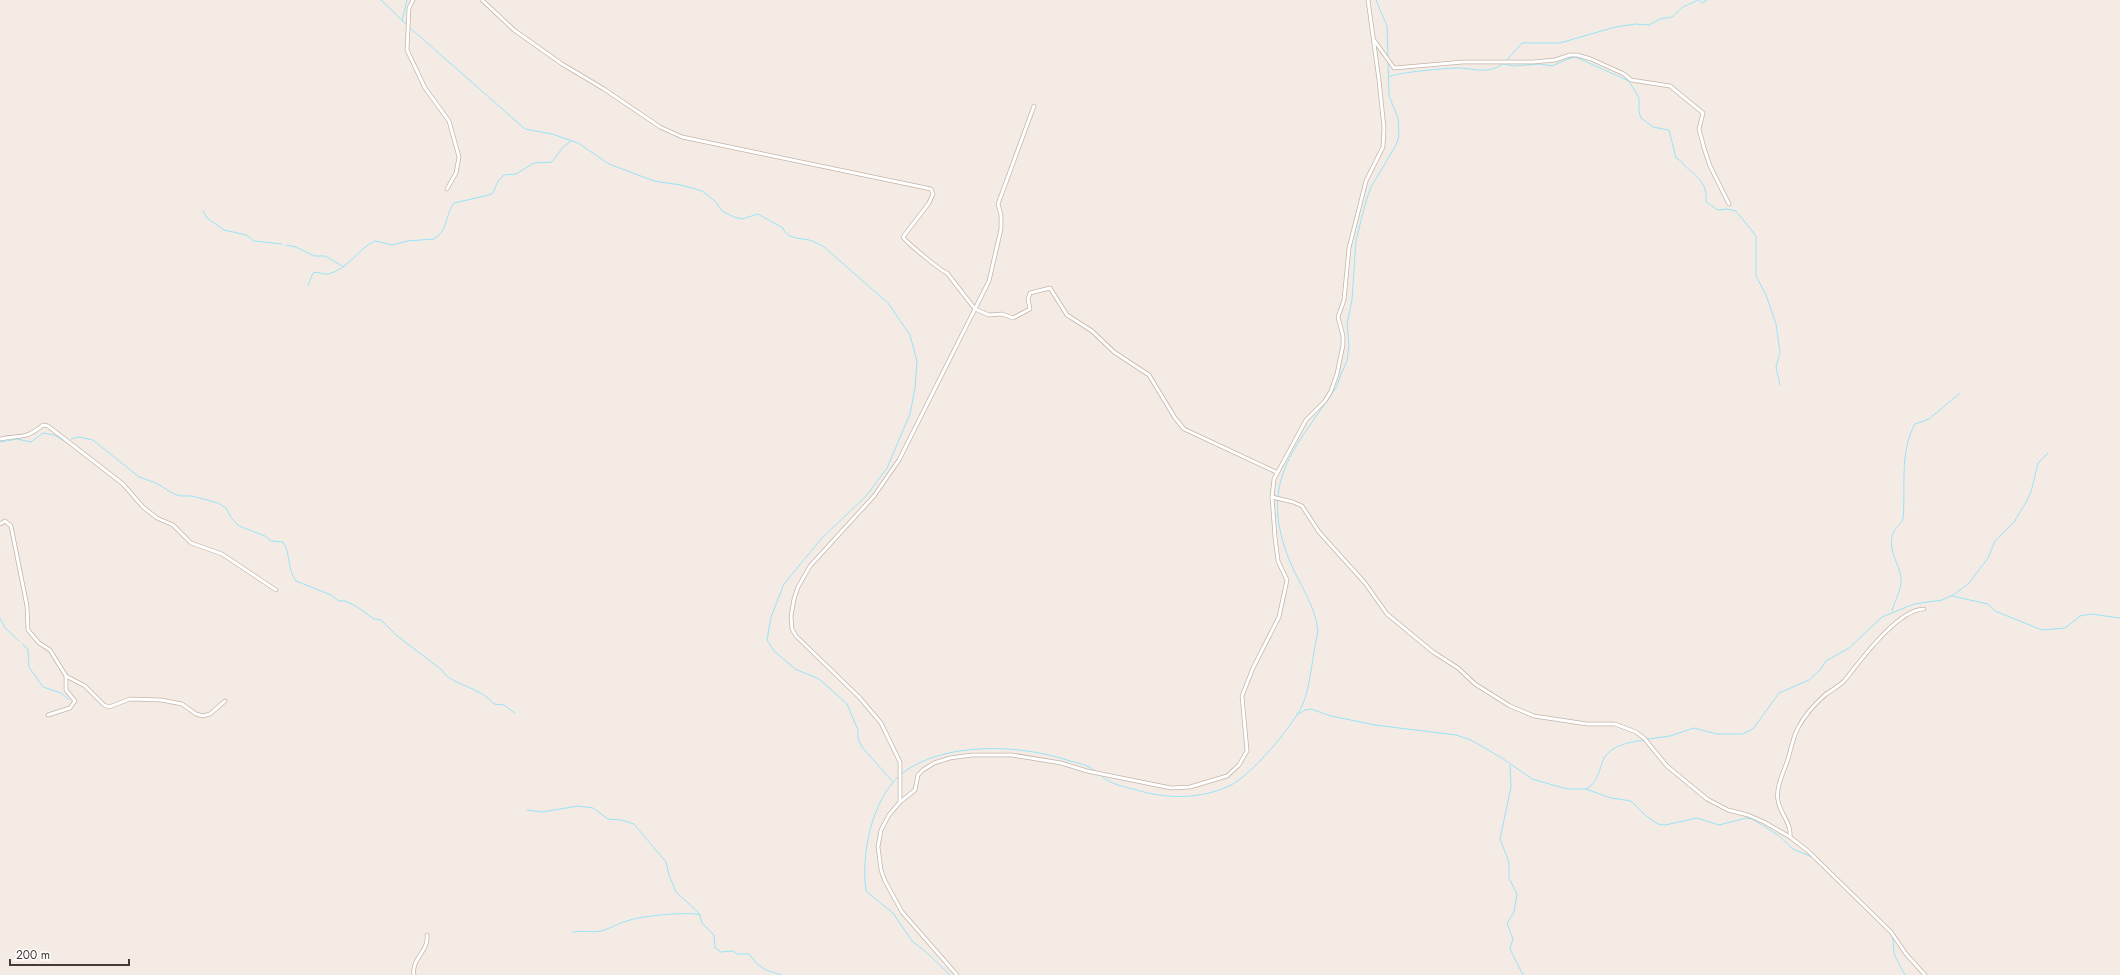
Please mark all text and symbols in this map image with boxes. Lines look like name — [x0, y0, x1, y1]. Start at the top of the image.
scale bar — [10, 941, 129, 967]
text: 200 m — [16, 946, 50, 964]

